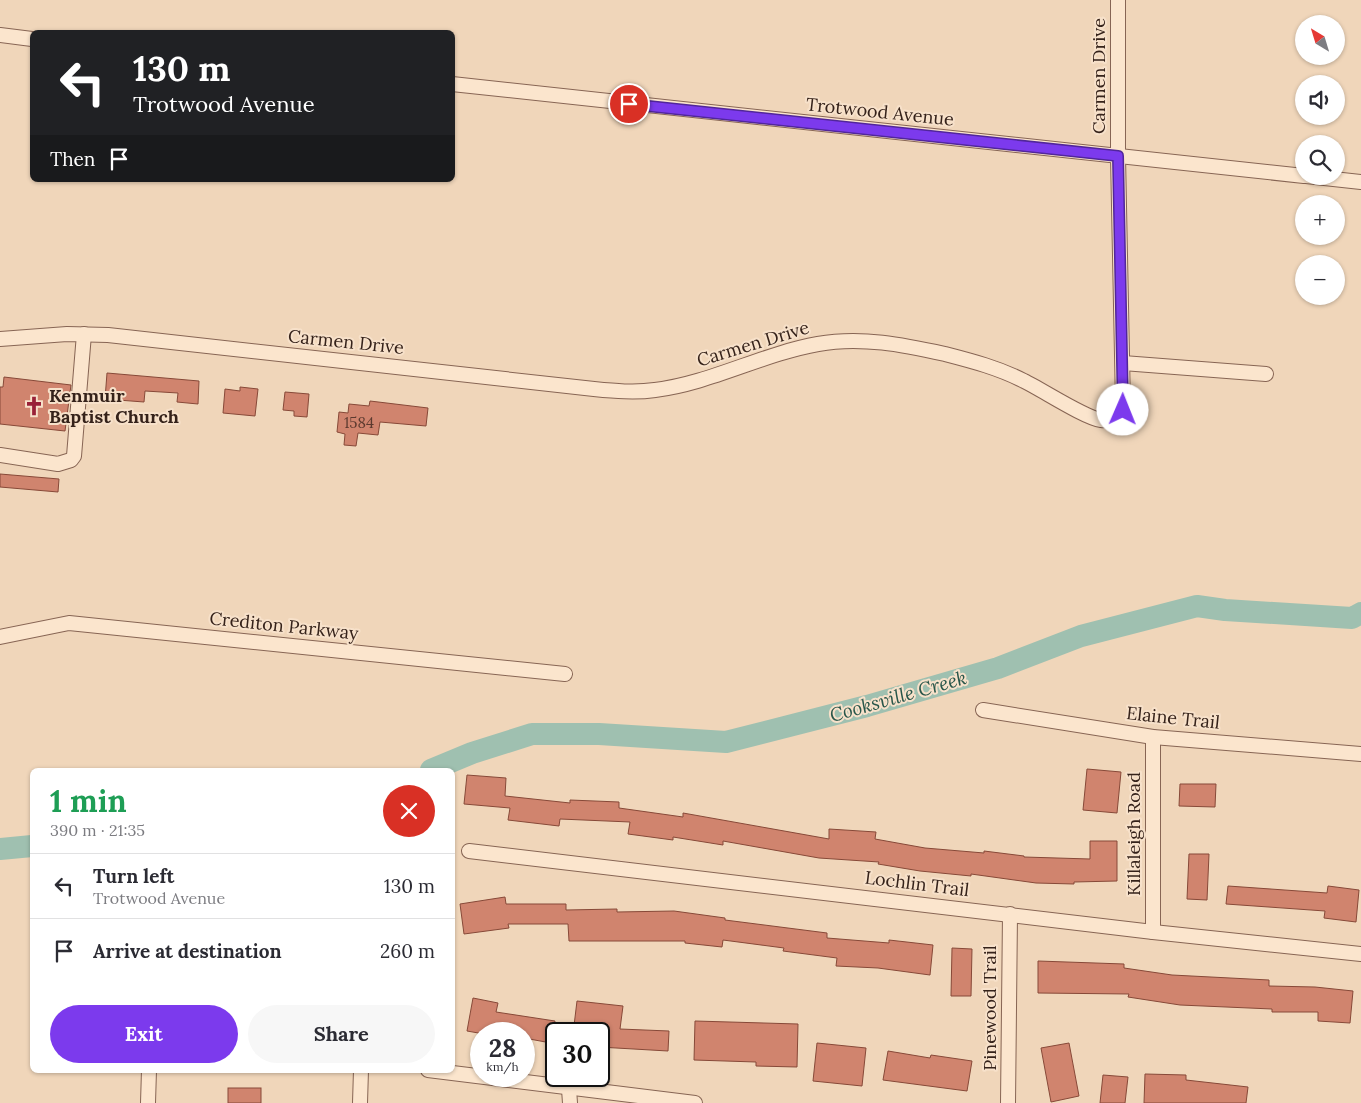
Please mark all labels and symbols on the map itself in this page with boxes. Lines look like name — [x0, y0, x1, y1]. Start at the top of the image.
north arrow — [1295, 15, 1345, 65]
street label: Carmen Drive — [1087, 18, 1110, 134]
pin — [608, 83, 650, 125]
street label: Trotwood Avenue — [805, 92, 955, 131]
street label: Carmen Drive — [694, 315, 812, 372]
street label: Carmen Drive — [287, 324, 405, 359]
position arrow — [1096, 383, 1148, 435]
place label: Kenmuir Baptist Church — [49, 384, 179, 428]
church icon: Kenmuir Baptist Church — [23, 395, 45, 417]
house number: 1584 — [344, 413, 374, 432]
street label: Crediton Parkway — [209, 606, 360, 645]
water label: Cooksville Creek — [827, 665, 969, 727]
street label: Elaine Trail — [1125, 701, 1221, 734]
street label: Killaleigh Road — [1122, 772, 1145, 896]
street label: Lochlin Trail — [864, 866, 971, 901]
street label: Pinewood Trail — [978, 945, 1001, 1071]
speed limit sign: 30 — [545, 1022, 610, 1087]

